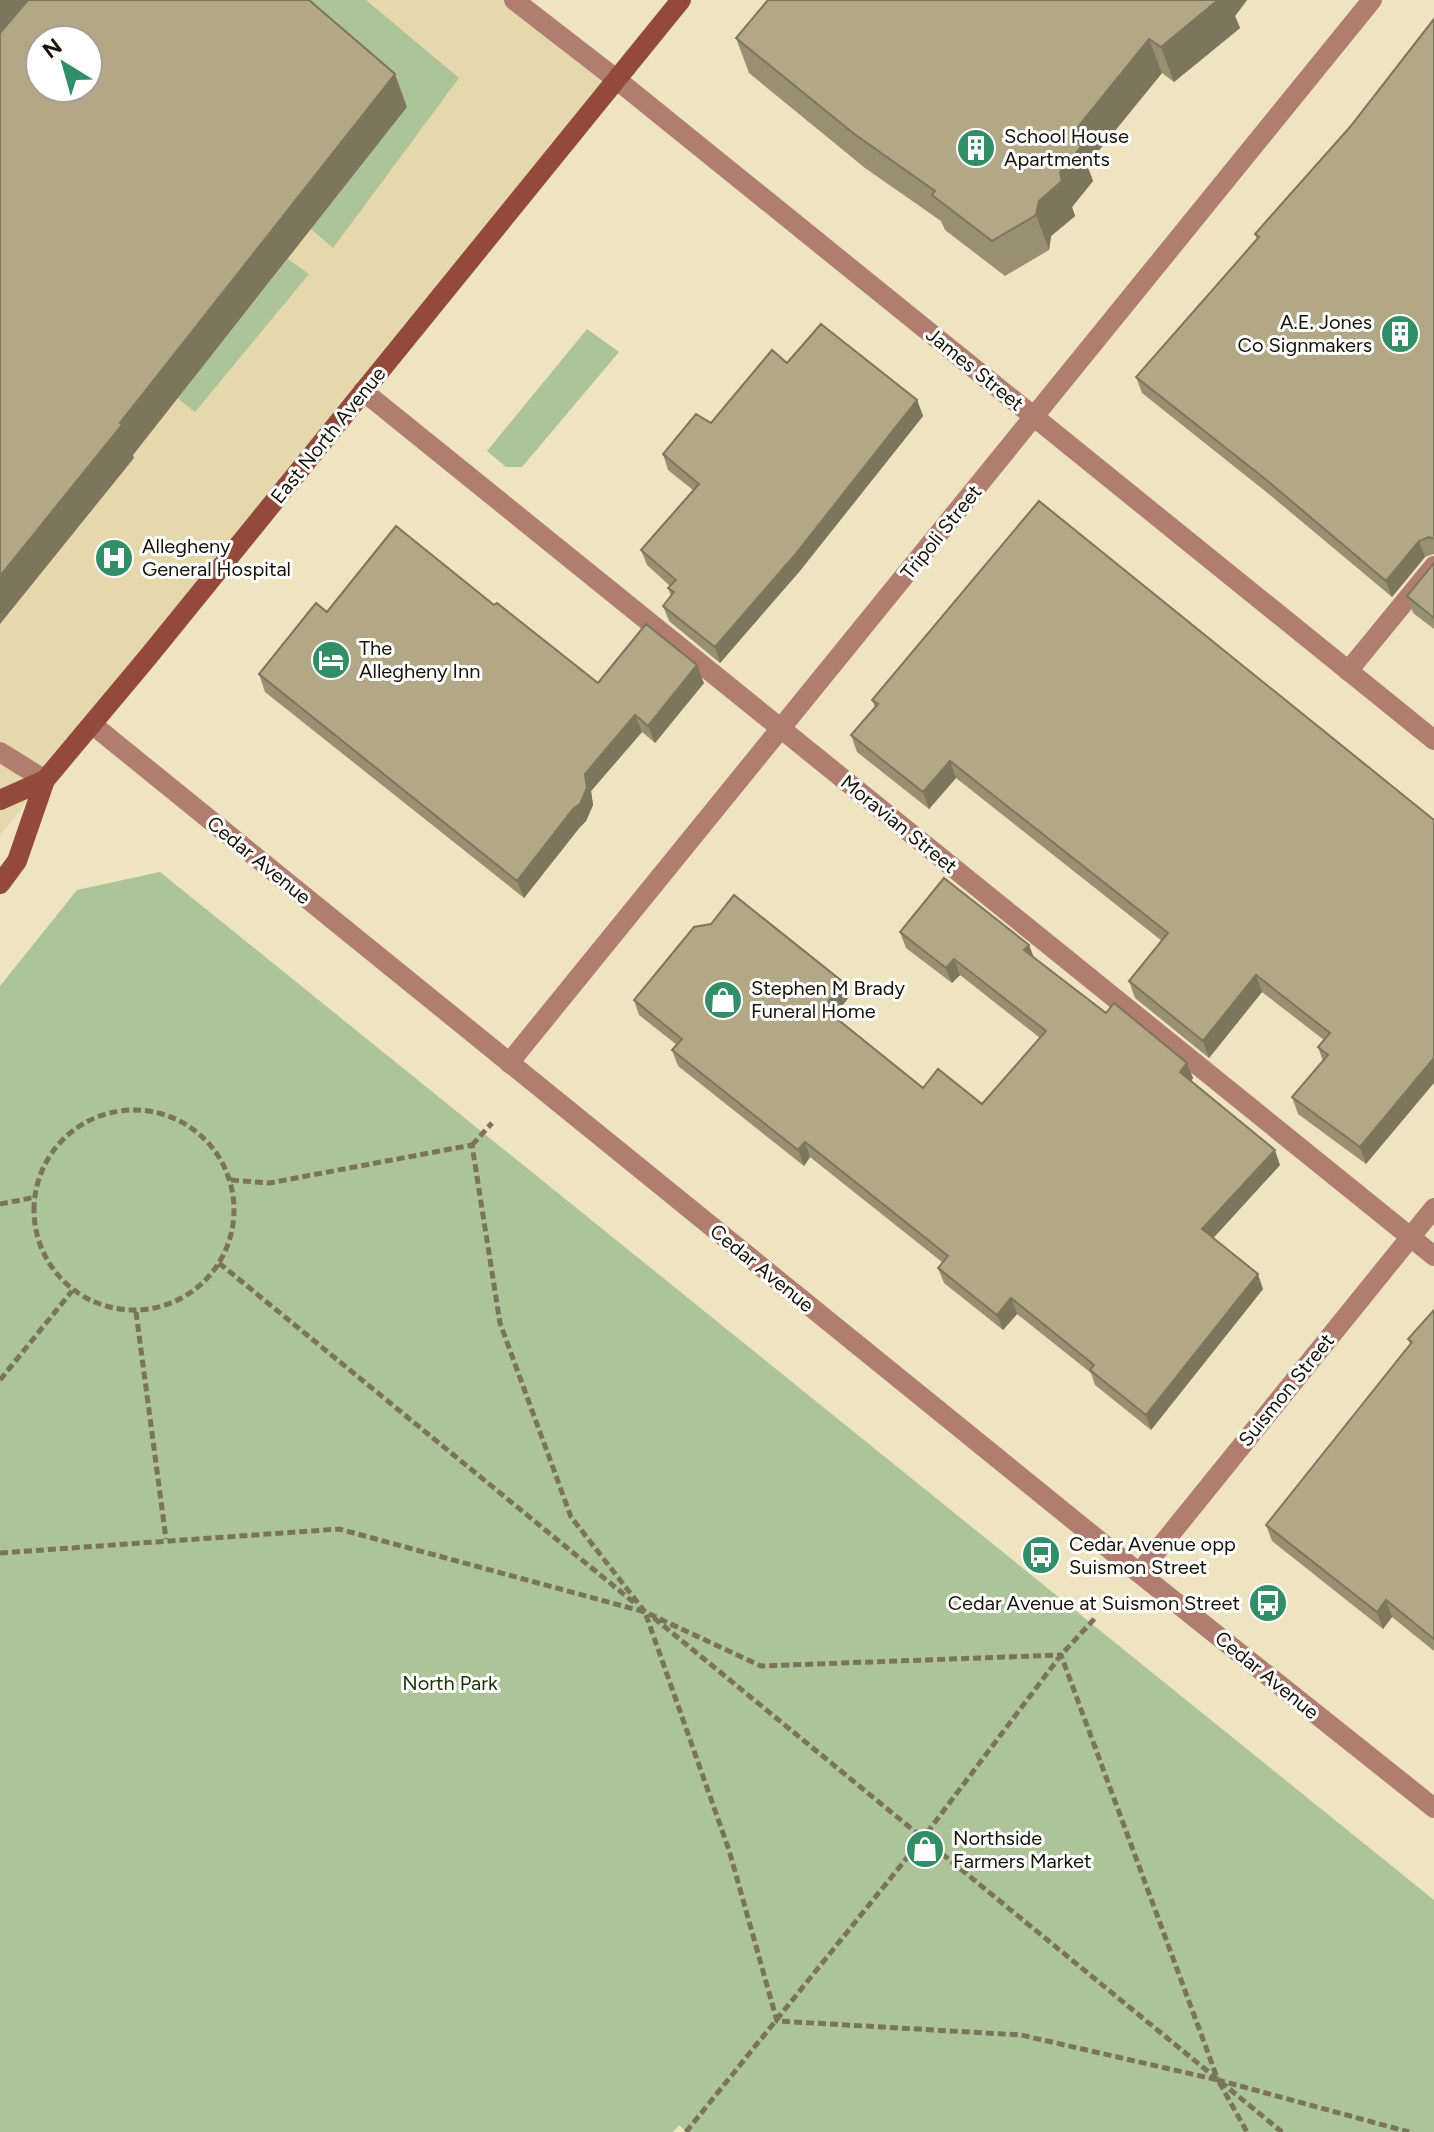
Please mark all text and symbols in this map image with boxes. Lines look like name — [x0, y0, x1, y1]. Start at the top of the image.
north arrow — [24, 24, 104, 104]
text: N — [37, 33, 67, 64]
place label: School House Apartments — [1004, 124, 1129, 171]
building icon: School House Apartments — [955, 127, 997, 169]
place label: A.E. Jones Co Signmakers — [1238, 310, 1372, 357]
building icon: A.E. Jones Co Signmakers — [1379, 313, 1421, 355]
street label: James Street — [921, 322, 1029, 416]
street label: East North Avenue — [265, 362, 391, 508]
street label: Tripoli Street — [896, 480, 986, 584]
place label: Allegheny General Hospital — [142, 534, 291, 581]
hospital icon: Allegheny General Hospital — [93, 537, 135, 579]
place label: The Allegheny Inn — [359, 636, 480, 683]
hotel icon: The Allegheny Inn — [310, 639, 352, 681]
street label: Moravian Street — [836, 770, 962, 878]
street label: Cedar Avenue — [202, 811, 316, 909]
place label: Stephen M Brady Funeral Home — [751, 976, 905, 1023]
shop icon: Stephen M Brady Funeral Home — [702, 979, 744, 1021]
street label: Cedar Avenue — [705, 1219, 819, 1317]
street label: Suismon Street — [1233, 1329, 1339, 1451]
place label: Cedar Avenue opp Suismon Street — [1069, 1532, 1236, 1579]
bus stop icon: Cedar Avenue opp Suismon Street — [1020, 1534, 1062, 1576]
bus stop icon: Cedar Avenue at Suismon Street — [1247, 1582, 1289, 1624]
place label: Cedar Avenue at Suismon Street — [948, 1591, 1240, 1615]
street label: Cedar Avenue — [1210, 1626, 1324, 1724]
park label: North Park — [402, 1671, 498, 1695]
place label: Northside Farmers Market — [953, 1826, 1092, 1873]
shop icon: Northside Farmers Market — [904, 1828, 946, 1870]

